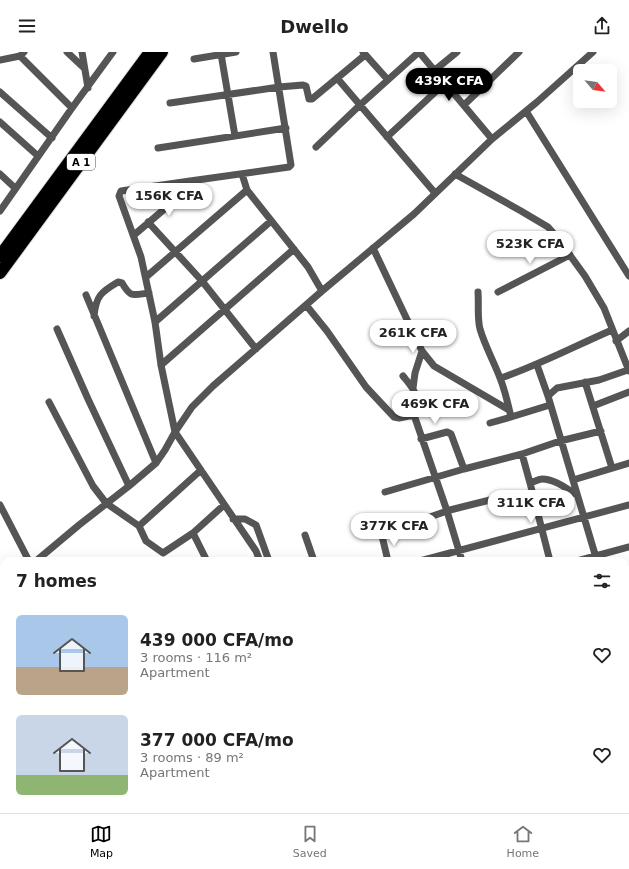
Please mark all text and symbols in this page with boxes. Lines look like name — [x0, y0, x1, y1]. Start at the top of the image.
icon: menu — [16, 15, 38, 37]
icon: share — [591, 15, 613, 37]
text: Dwello — [280, 16, 349, 37]
north arrow — [573, 64, 617, 108]
map controls — [573, 64, 617, 108]
pin: 439K CFA — [408, 68, 490, 102]
text: 439K CFA — [415, 73, 483, 88]
road number: A 1 — [67, 154, 95, 170]
pin: 156K CFA — [128, 183, 210, 217]
text: 156K CFA — [135, 188, 203, 203]
pin: 523K CFA — [489, 231, 571, 265]
text: 523K CFA — [496, 236, 564, 251]
pin: 261K CFA — [372, 320, 454, 354]
text: 261K CFA — [379, 325, 447, 340]
pin: 469K CFA — [394, 391, 476, 425]
text: 469K CFA — [401, 396, 469, 411]
pin: 311K CFA — [490, 490, 572, 524]
text: 311K CFA — [497, 495, 565, 510]
pin: 377K CFA — [353, 513, 435, 547]
text: 377K CFA — [360, 518, 428, 533]
icon: filters — [591, 570, 613, 592]
text: 7 homes — [16, 571, 97, 591]
text: 439 000 CFA/mo — [140, 630, 294, 650]
icon: home — [48, 631, 96, 679]
icon: heart — [591, 644, 613, 666]
text: 3 rooms · 116 m² — [140, 650, 252, 665]
text: Apartment — [140, 665, 210, 680]
text: 377 000 CFA/mo — [140, 730, 294, 750]
icon: home — [48, 731, 96, 779]
icon: heart — [591, 744, 613, 766]
text: 3 rooms · 89 m² — [140, 750, 244, 765]
text: Apartment — [140, 765, 210, 780]
tab: Map — [90, 823, 113, 860]
tab: Saved — [293, 823, 327, 860]
tab: Home — [507, 823, 539, 860]

